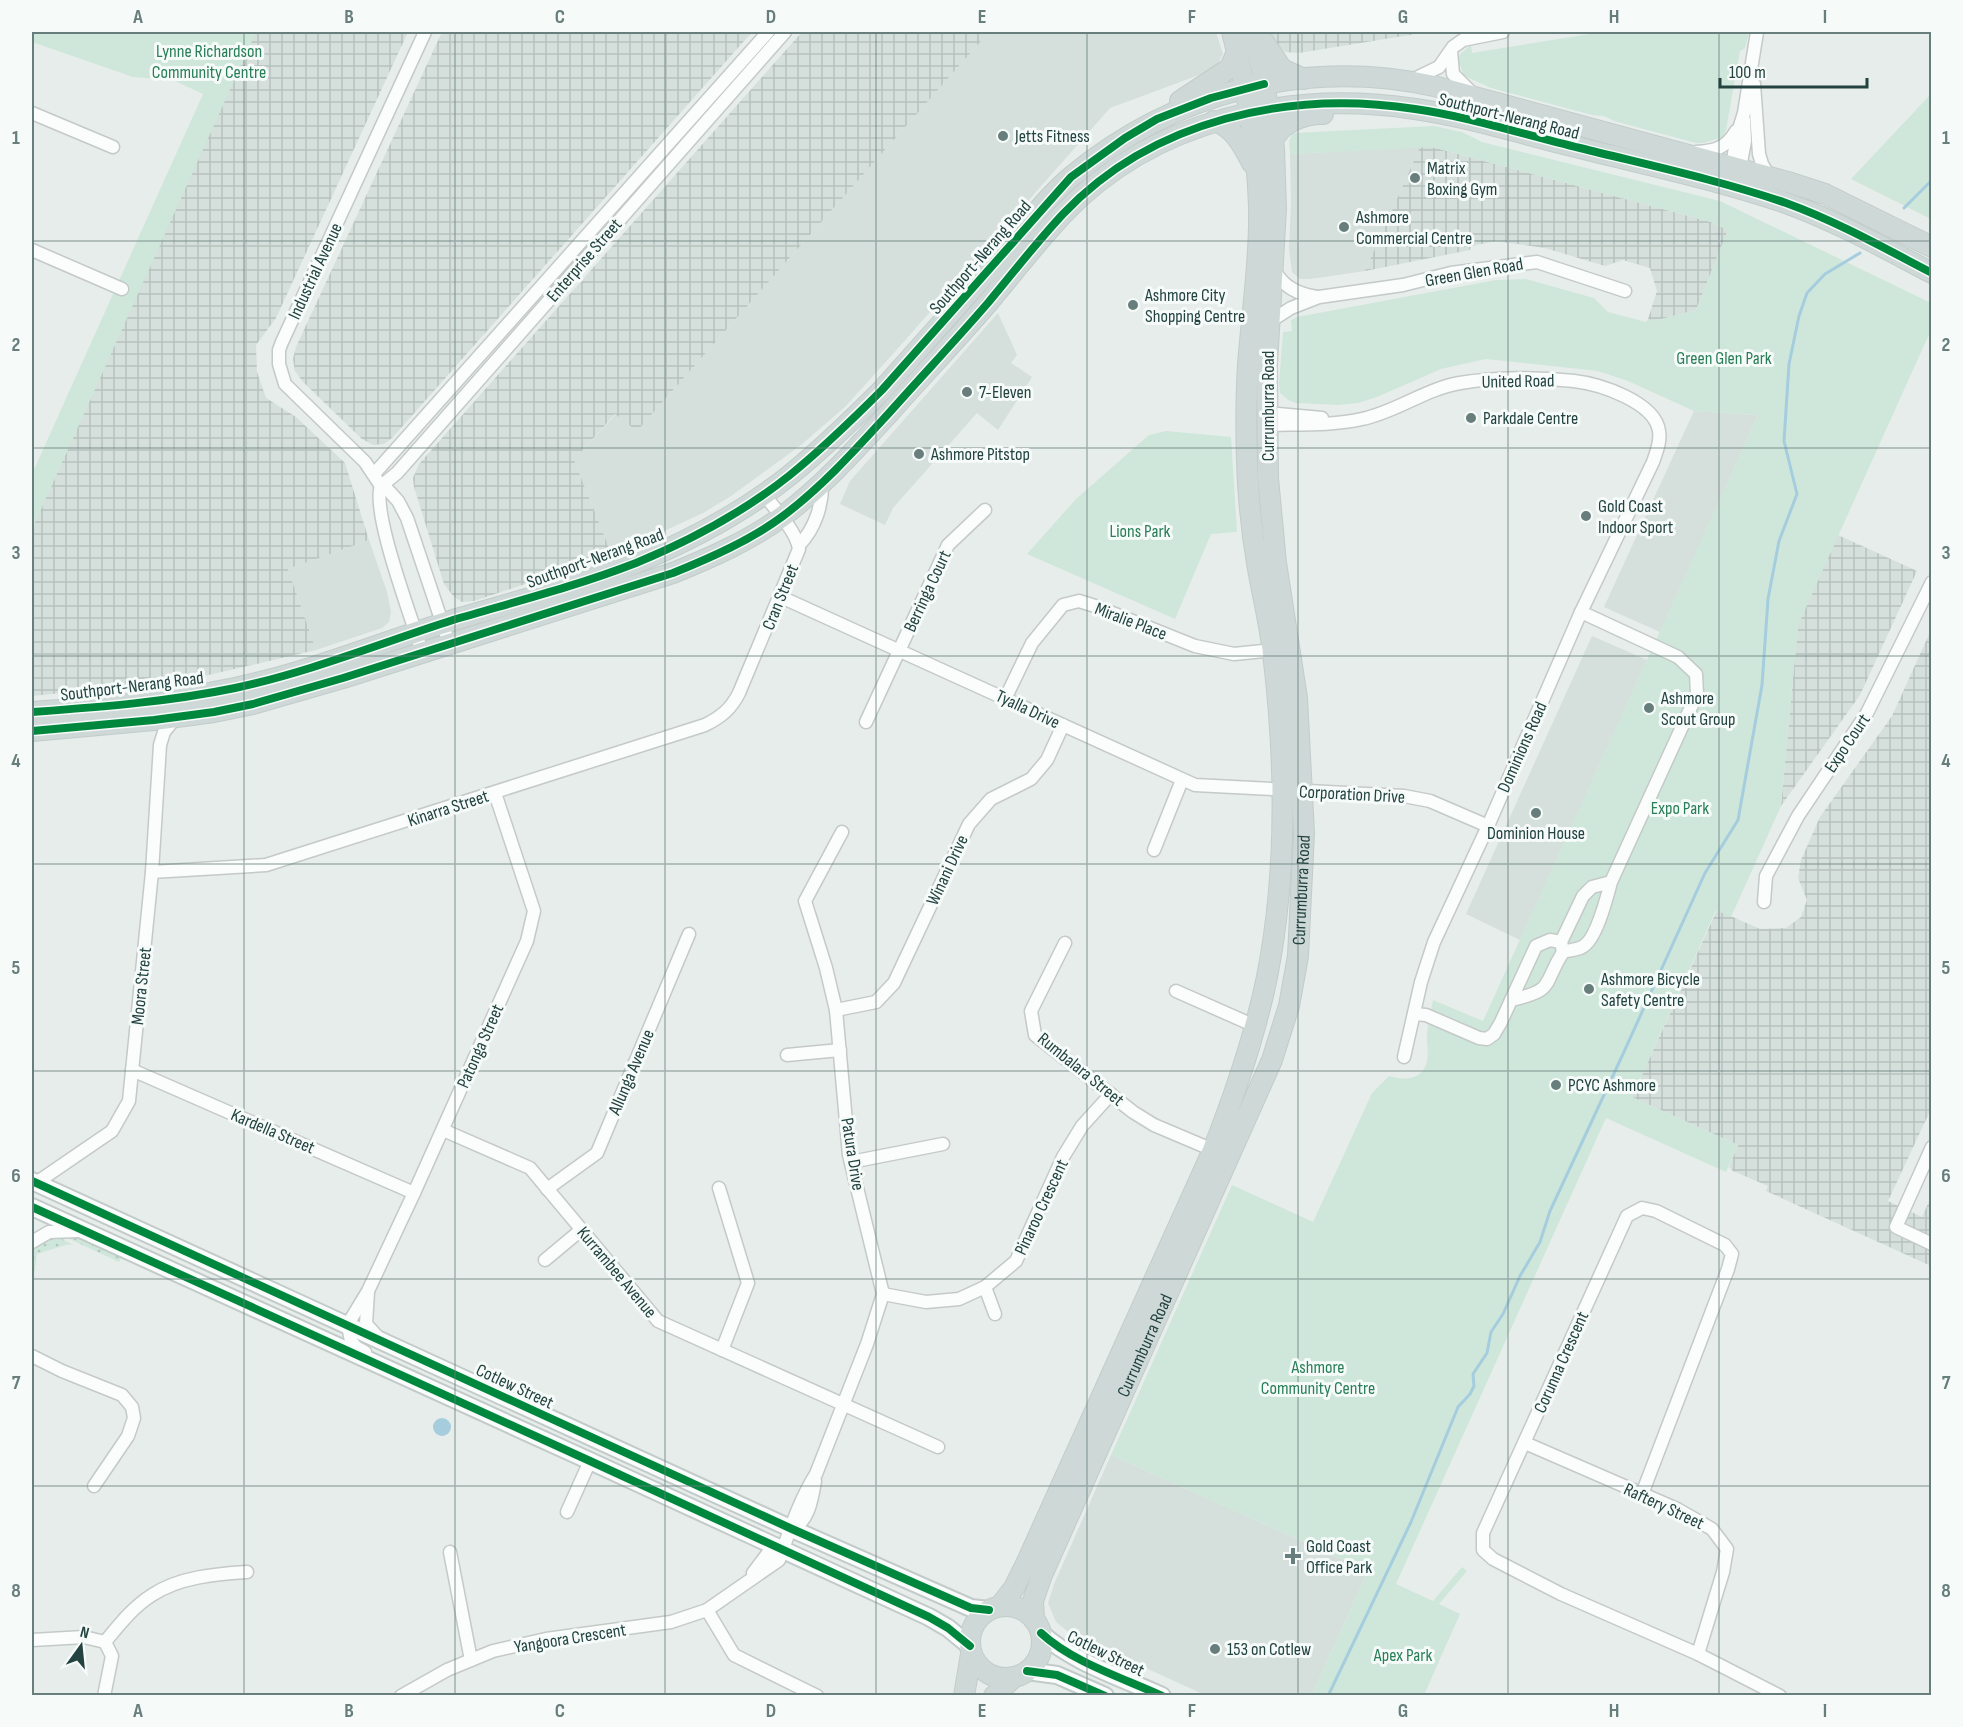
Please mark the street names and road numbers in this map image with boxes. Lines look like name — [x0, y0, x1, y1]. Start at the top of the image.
street label: Southport-Nerang Road — [1436, 89, 1581, 144]
street label: Southport-Nerang Road — [925, 196, 1036, 319]
street label: Enterprise Street — [543, 214, 627, 306]
street label: Industrial Avenue — [284, 220, 347, 323]
street label: Green Glen Road — [1423, 254, 1525, 291]
street label: Currumburra Road — [1258, 351, 1279, 461]
street label: United Road — [1481, 370, 1555, 393]
street label: Southport-Nerang Road — [524, 524, 667, 593]
street label: Berringa Court — [899, 547, 956, 635]
street label: Cran Street — [758, 561, 803, 633]
street label: Miralie Place — [1092, 598, 1170, 645]
street label: Southport-Nerang Road — [59, 667, 205, 706]
street label: Tyalla Drive — [992, 686, 1063, 733]
street label: Dominions Road — [1493, 699, 1552, 796]
street label: Expo Court — [1820, 709, 1875, 777]
street label: Corporation Drive — [1298, 781, 1406, 808]
street label: Kinarra Street — [405, 785, 492, 831]
street label: Winani Drive — [922, 832, 973, 909]
street label: Currumburra Road — [1289, 834, 1315, 946]
street label: Moora Street — [127, 946, 156, 1026]
street label: Patonga Street — [453, 1001, 508, 1091]
street label: Allunga Avenue — [604, 1026, 659, 1119]
street label: Rumbalara Street — [1033, 1028, 1128, 1111]
street label: Kardella Street — [228, 1104, 318, 1159]
street label: Patura Drive — [836, 1116, 869, 1192]
street label: Pinaroo Crescent — [1010, 1156, 1073, 1258]
street label: Kurrambee Avenue — [572, 1222, 661, 1322]
street label: Currumburra Road — [1113, 1291, 1177, 1400]
street label: Corunna Crescent — [1530, 1308, 1593, 1416]
street label: Cotlew Street — [473, 1359, 557, 1414]
street label: Raftery Street — [1620, 1479, 1708, 1534]
street label: Yangoora Crescent — [513, 1619, 628, 1658]
street label: Cotlew Street — [1064, 1626, 1148, 1681]

